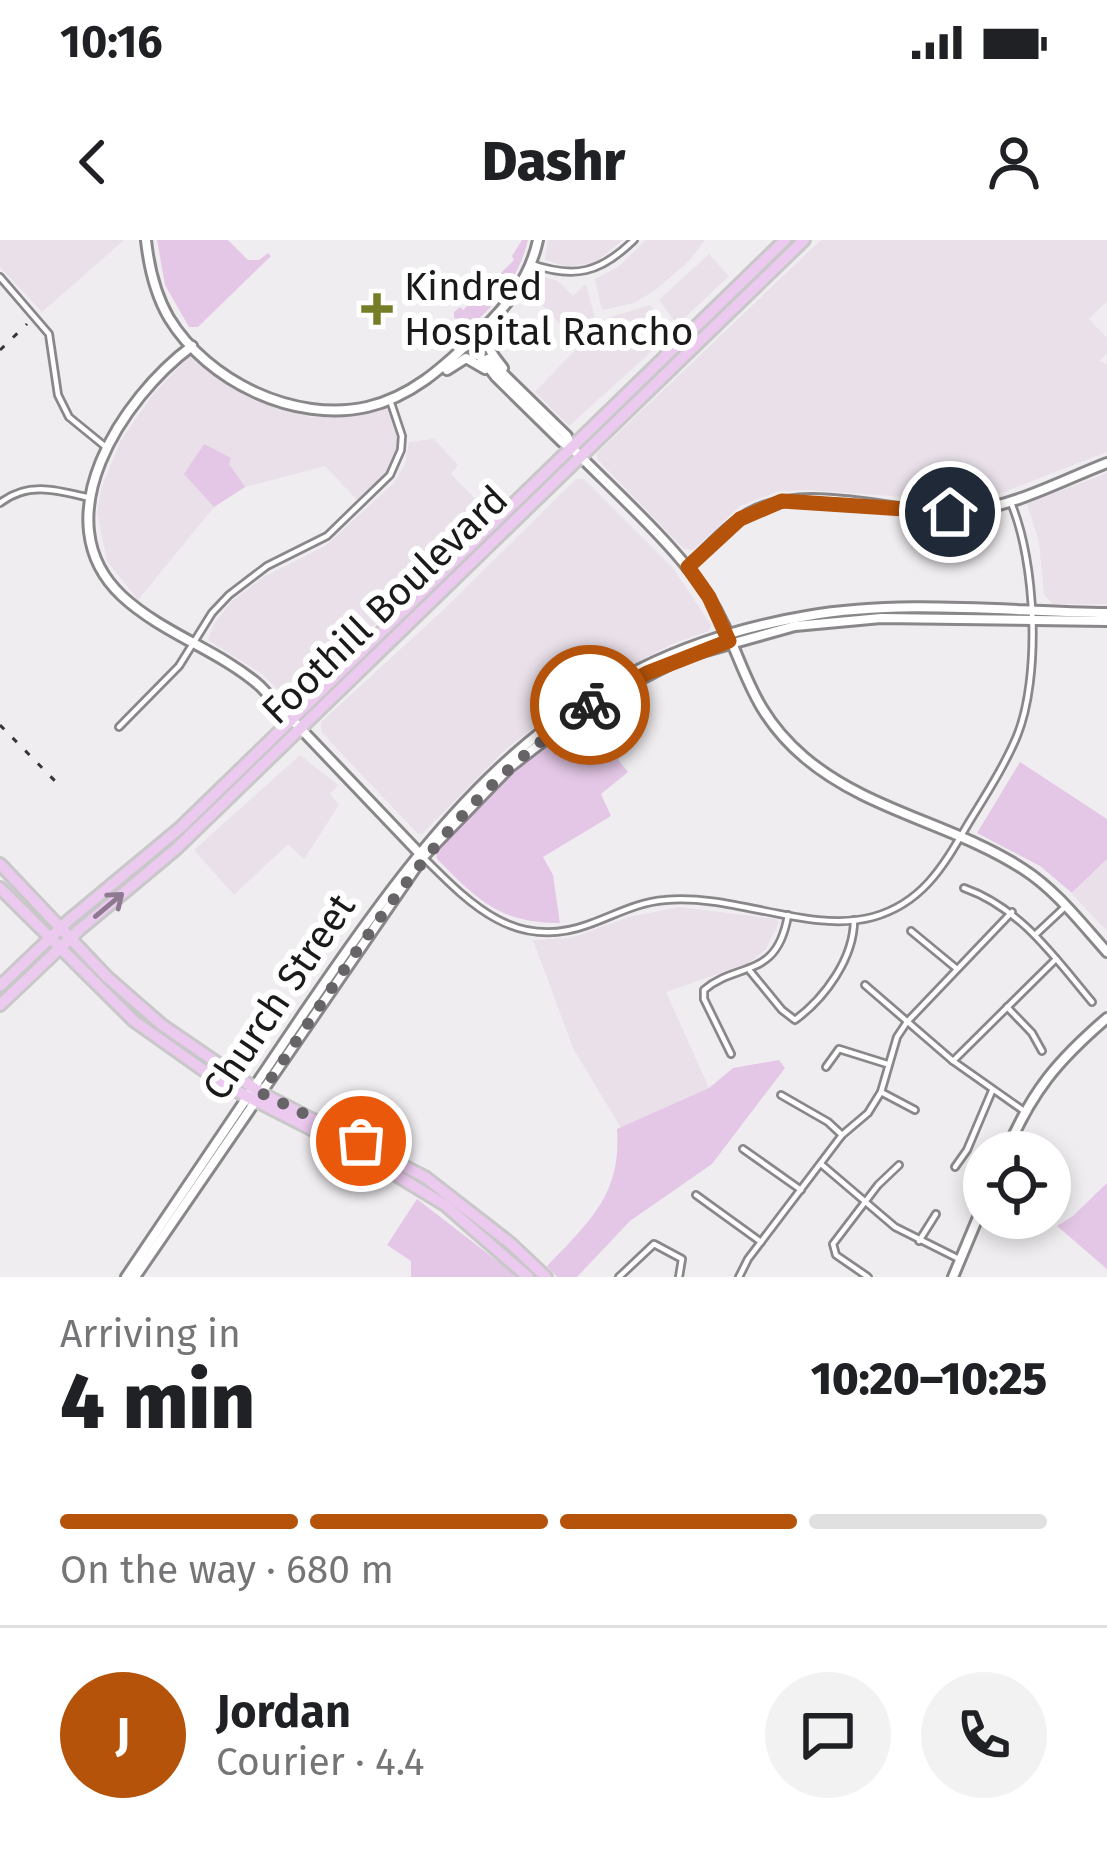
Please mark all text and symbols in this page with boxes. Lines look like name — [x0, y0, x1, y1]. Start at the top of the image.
text: 10:16 — [60, 15, 163, 69]
icon: back — [60, 129, 126, 195]
icon: person — [981, 129, 1047, 195]
text: Dashr — [482, 130, 625, 194]
place label: Kindred Hospital Rancho — [404, 264, 694, 355]
marker: Kindred Hospital Rancho — [361, 293, 393, 325]
pin — [899, 461, 1001, 563]
street label: Foothill Boulevard — [253, 476, 517, 734]
icon: home — [917, 479, 983, 545]
courier — [530, 645, 650, 765]
icon: bike — [557, 672, 623, 738]
street label: Church Street — [193, 885, 365, 1109]
one-way arrow — [93, 891, 124, 919]
pin — [310, 1090, 412, 1192]
icon: bag — [328, 1108, 394, 1174]
map controls — [963, 1131, 1071, 1239]
button: locate — [963, 1131, 1071, 1239]
text: Arriving in — [60, 1311, 241, 1357]
text: 10:20–10:25 — [811, 1352, 1047, 1406]
text: 4 min — [60, 1355, 255, 1449]
text: On the way · 680 m — [60, 1547, 394, 1593]
button: chat — [765, 1672, 891, 1798]
button: phone — [921, 1672, 1047, 1798]
text: Jordan — [216, 1685, 351, 1739]
text: J — [116, 1708, 130, 1762]
text: Courier · 4.4 — [216, 1739, 425, 1785]

